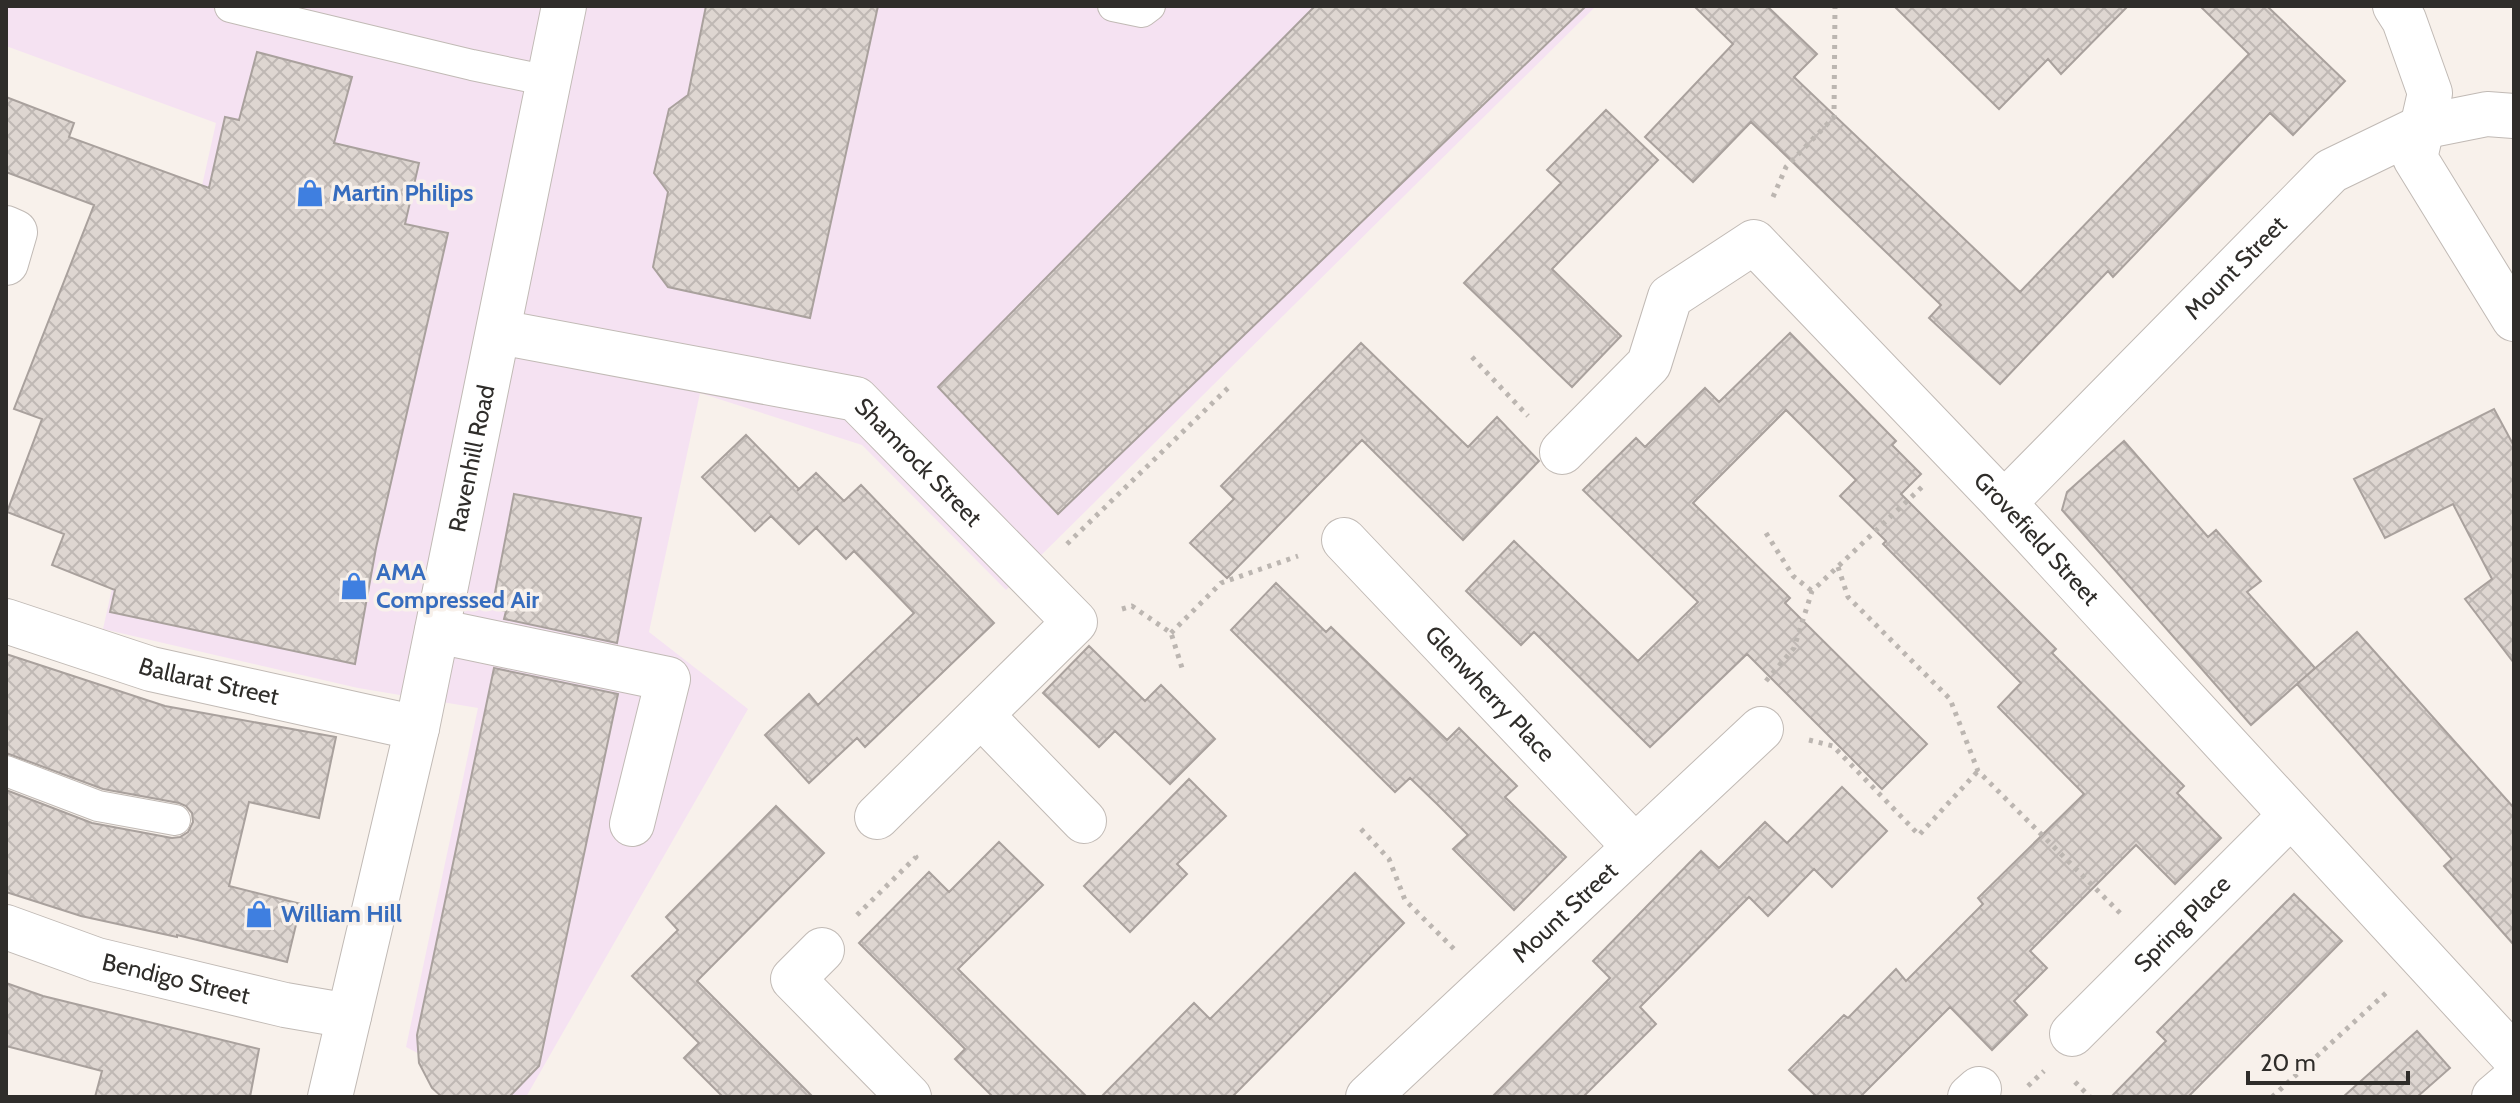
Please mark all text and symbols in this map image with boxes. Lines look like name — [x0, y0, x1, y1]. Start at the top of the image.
shop icon: Martin Philips — [295, 178, 325, 208]
place label: Martin Philips — [332, 178, 473, 207]
street label: Mount Street — [2178, 210, 2292, 325]
street label: Ravenhill Road — [442, 382, 500, 535]
street label: Shamrock Street — [849, 392, 988, 532]
street label: Grovefield Street — [1968, 466, 2106, 611]
place label: AMA Compressed Air — [376, 557, 539, 614]
shop icon: AMA Compressed Air — [339, 571, 369, 601]
street label: Glenwherry Place — [1419, 620, 1561, 767]
street label: Ballarat Street — [135, 651, 282, 711]
street label: Mount Street — [1506, 856, 1623, 968]
street label: Spring Place — [2128, 869, 2236, 978]
shop icon: William Hill — [244, 899, 274, 929]
place label: William Hill — [281, 899, 402, 928]
street label: Bendigo Street — [99, 947, 253, 1010]
scale bar — [2248, 1035, 2408, 1085]
text: 20 m — [2260, 1048, 2316, 1077]

